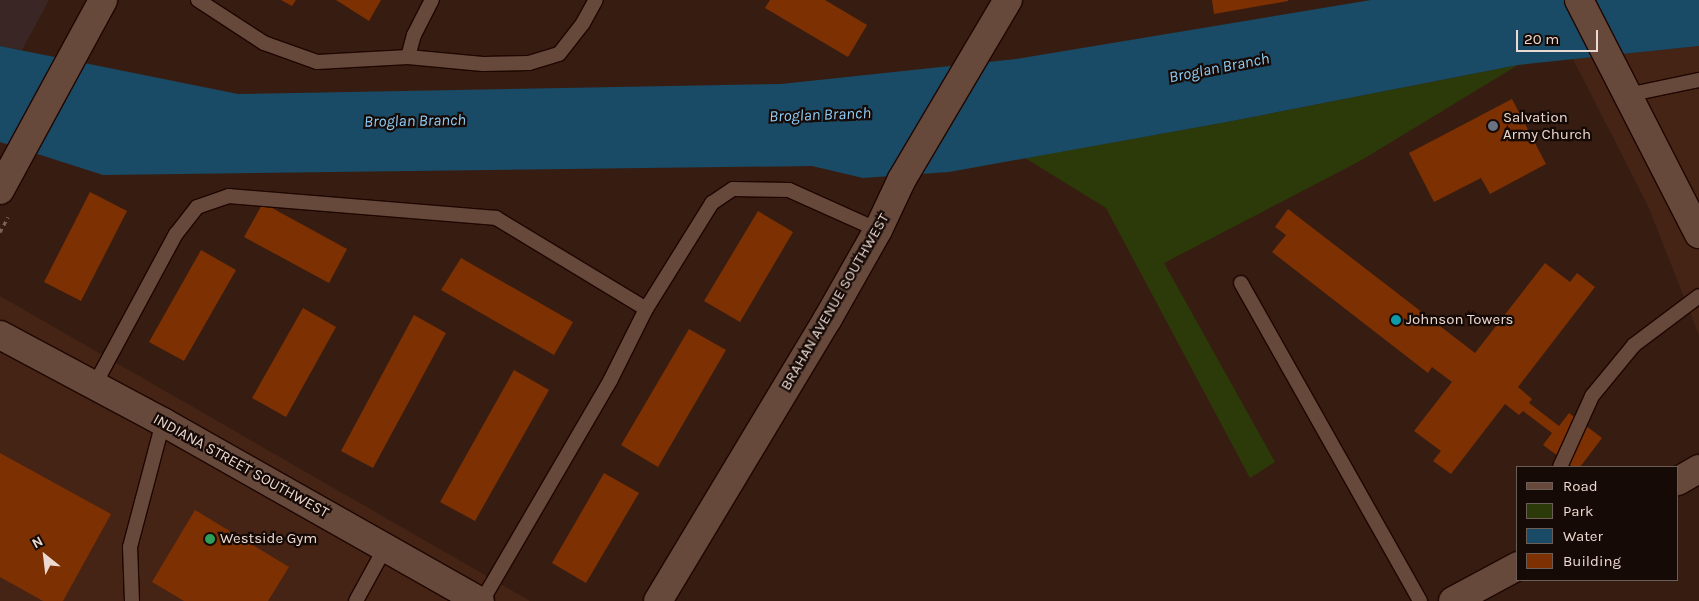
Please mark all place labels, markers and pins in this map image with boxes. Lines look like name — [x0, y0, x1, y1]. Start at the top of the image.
place label: Salvation Army Church — [1503, 108, 1591, 143]
marker: Salvation Army Church — [1487, 120, 1499, 132]
place label: Johnson Towers — [1406, 311, 1513, 329]
marker: Johnson Towers — [1390, 314, 1402, 326]
place label: Westside Gym — [220, 530, 317, 548]
marker: Westside Gym — [204, 533, 216, 545]

